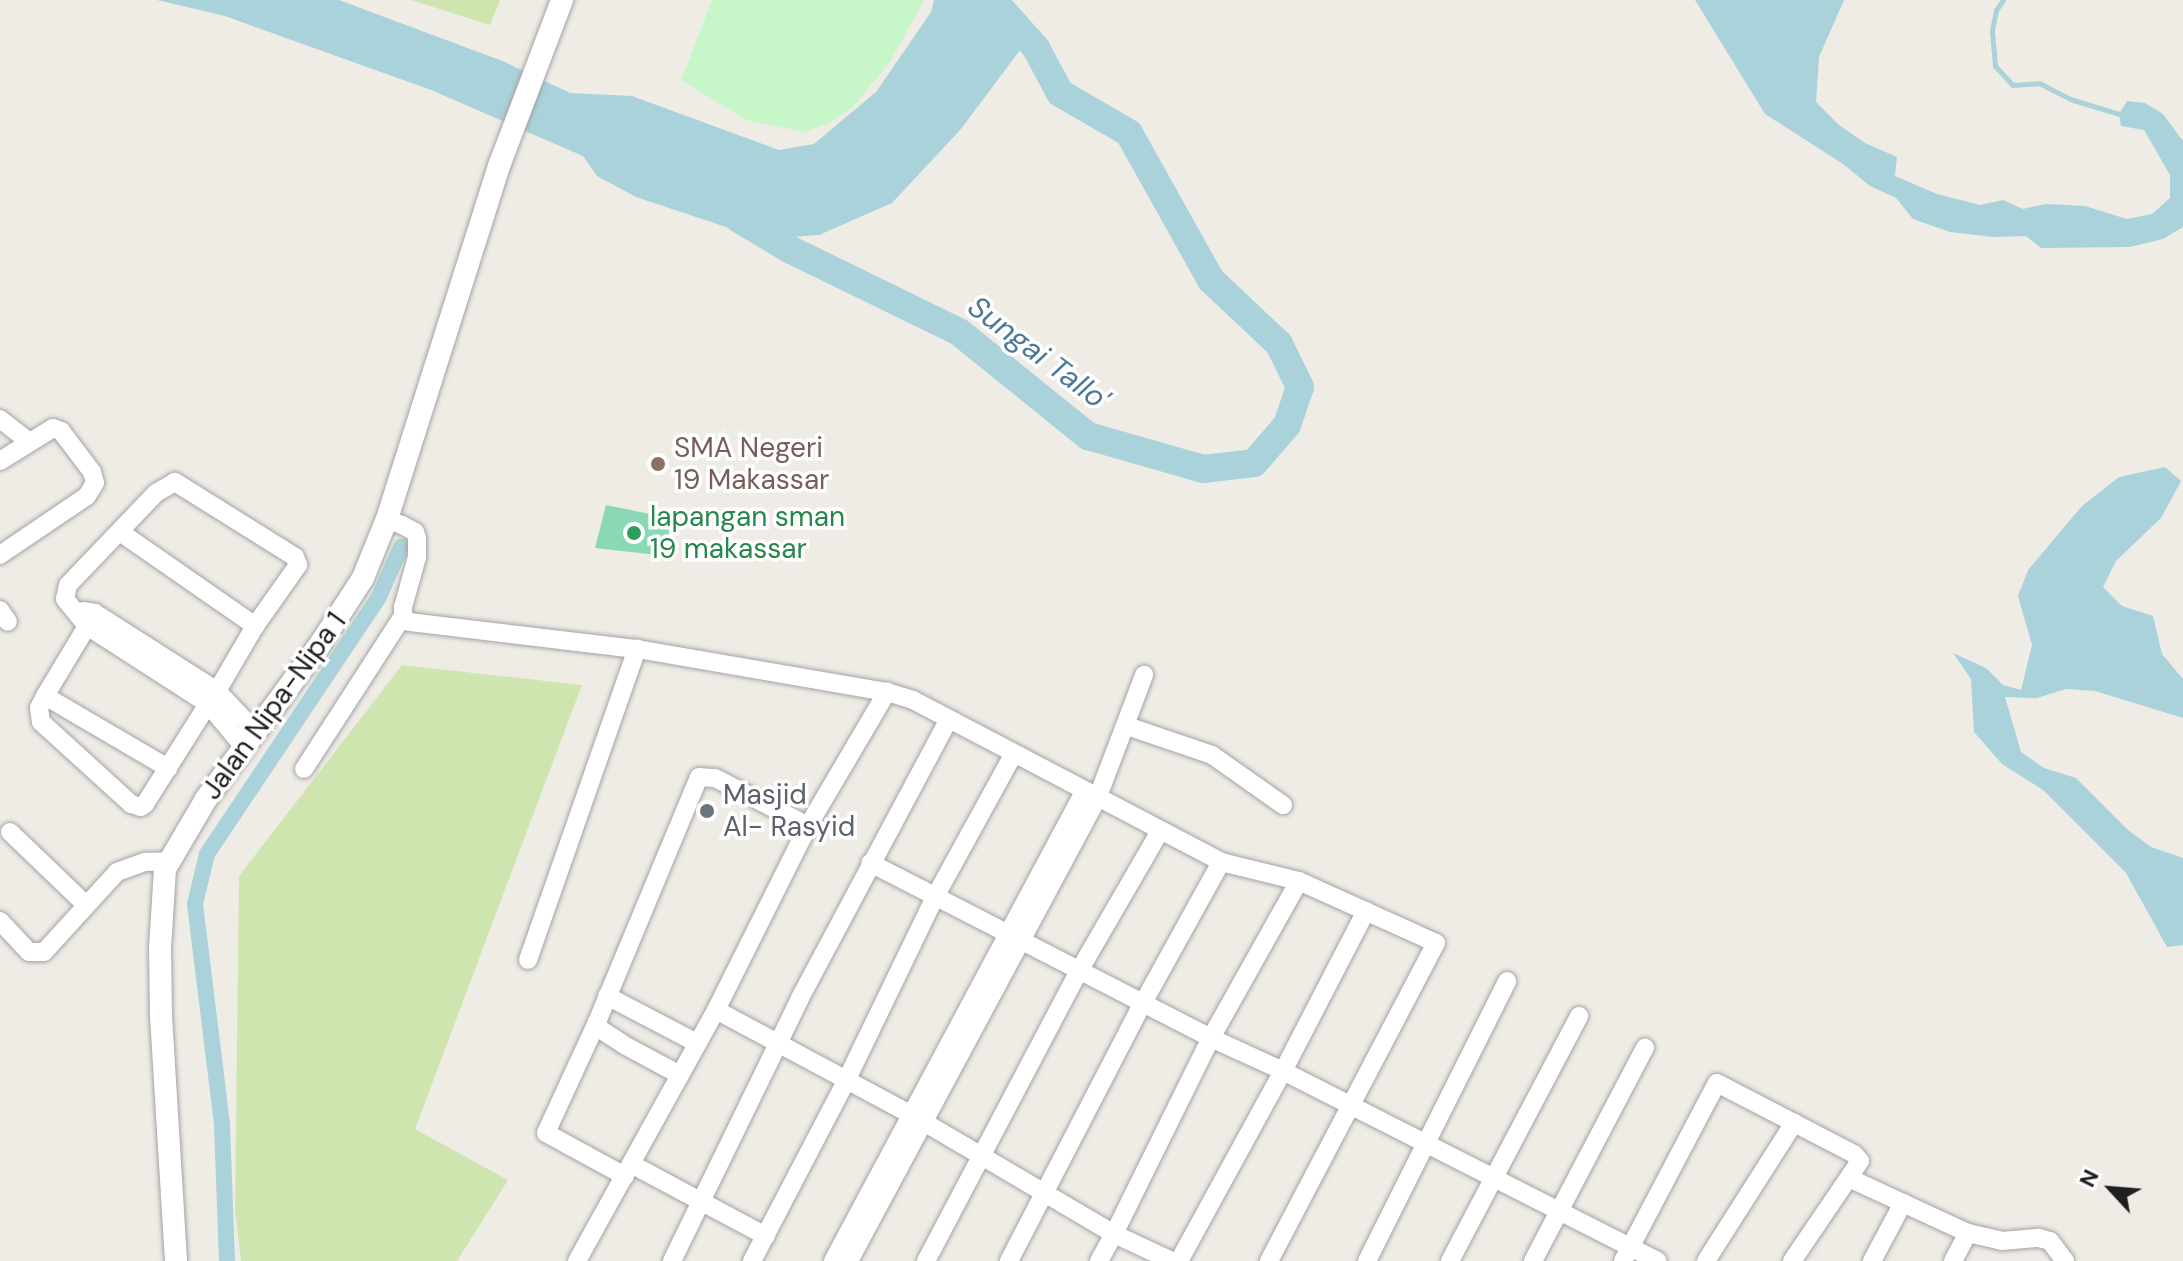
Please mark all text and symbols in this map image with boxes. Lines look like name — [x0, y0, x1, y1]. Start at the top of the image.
water label: Sungai Tallo' — [961, 289, 1115, 417]
place label: SMA Negeri 19 Makassar — [674, 431, 829, 497]
marker: SMA Negeri 19 Makassar — [649, 455, 667, 473]
place label: lapangan sman 19 makassar — [650, 500, 845, 566]
marker: lapangan sman 19 makassar — [625, 524, 643, 542]
street label: Jalan Nipa-Nipa 1 — [195, 606, 353, 806]
place label: Masjid Al- Rasyid — [723, 778, 855, 844]
marker: Masjid Al- Rasyid — [698, 802, 716, 820]
north arrow — [2071, 1149, 2151, 1229]
text: N — [2072, 1165, 2106, 1192]

